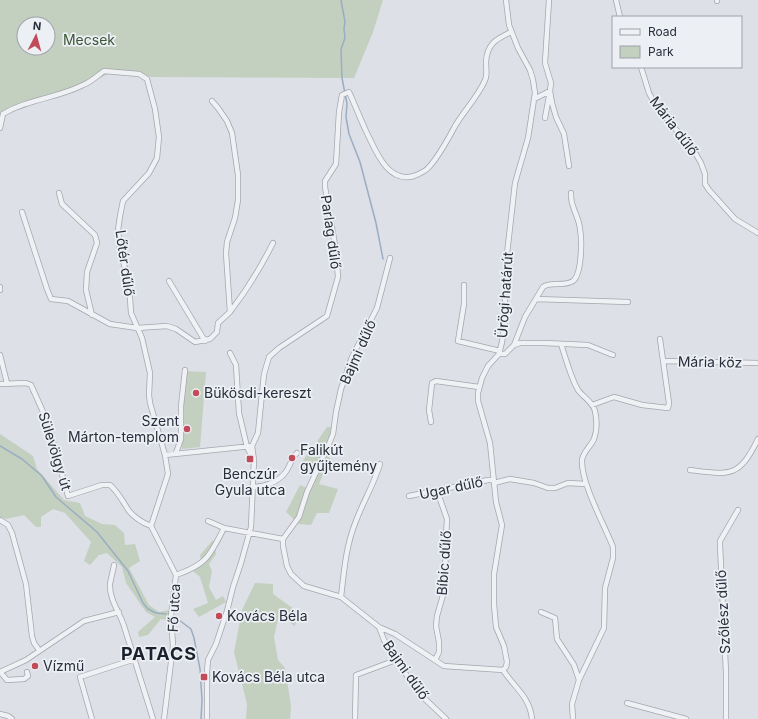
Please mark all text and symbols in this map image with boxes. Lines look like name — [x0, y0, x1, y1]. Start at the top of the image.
north arrow — [16, 16, 56, 56]
legend — [612, 16, 742, 68]
text: N — [32, 19, 42, 33]
text: Road — [648, 24, 677, 39]
park label: Mecsek — [63, 31, 115, 48]
text: Park — [648, 44, 674, 59]
street label: Mária dűlő — [647, 93, 702, 159]
street label: Parlag dűlő — [318, 194, 345, 270]
street label: Lőtér dűlő — [112, 229, 139, 297]
street label: Ürögi határút — [493, 251, 516, 339]
street label: Bajmi dűlő — [336, 317, 379, 387]
street label: Mária köz — [678, 352, 742, 371]
place label: Bükösdi-kereszt — [204, 384, 312, 401]
marker: Bükösdi-kereszt — [191, 388, 201, 398]
street label: Sülevölgy út — [35, 410, 76, 493]
place label: Szent Márton-templom — [68, 412, 179, 445]
marker: Szent Márton-templom — [182, 424, 192, 434]
place label: Falikút gyűjtemény — [300, 441, 377, 474]
marker: Falikút gyűjtemény — [287, 453, 297, 463]
marker: Benczúr Gyula utca — [245, 454, 255, 464]
place label: Benczúr Gyula utca — [215, 465, 285, 498]
street label: Ugar dűlő — [417, 472, 484, 503]
street label: Bíbic dűlő — [433, 530, 454, 596]
street label: Szőlész dűlő — [712, 570, 733, 654]
street label: Fő utca — [164, 583, 183, 633]
place label: Kovács Béla — [227, 607, 308, 624]
marker: Kovács Béla — [214, 611, 224, 621]
street label: Bajmi dűlő — [380, 637, 433, 703]
district label: PATACS — [121, 643, 197, 664]
place label: Vízmű — [43, 657, 84, 674]
marker: Vízmű — [30, 661, 40, 671]
place label: Kovács Béla utca — [212, 668, 325, 685]
marker: Kovács Béla utca — [199, 672, 209, 682]

